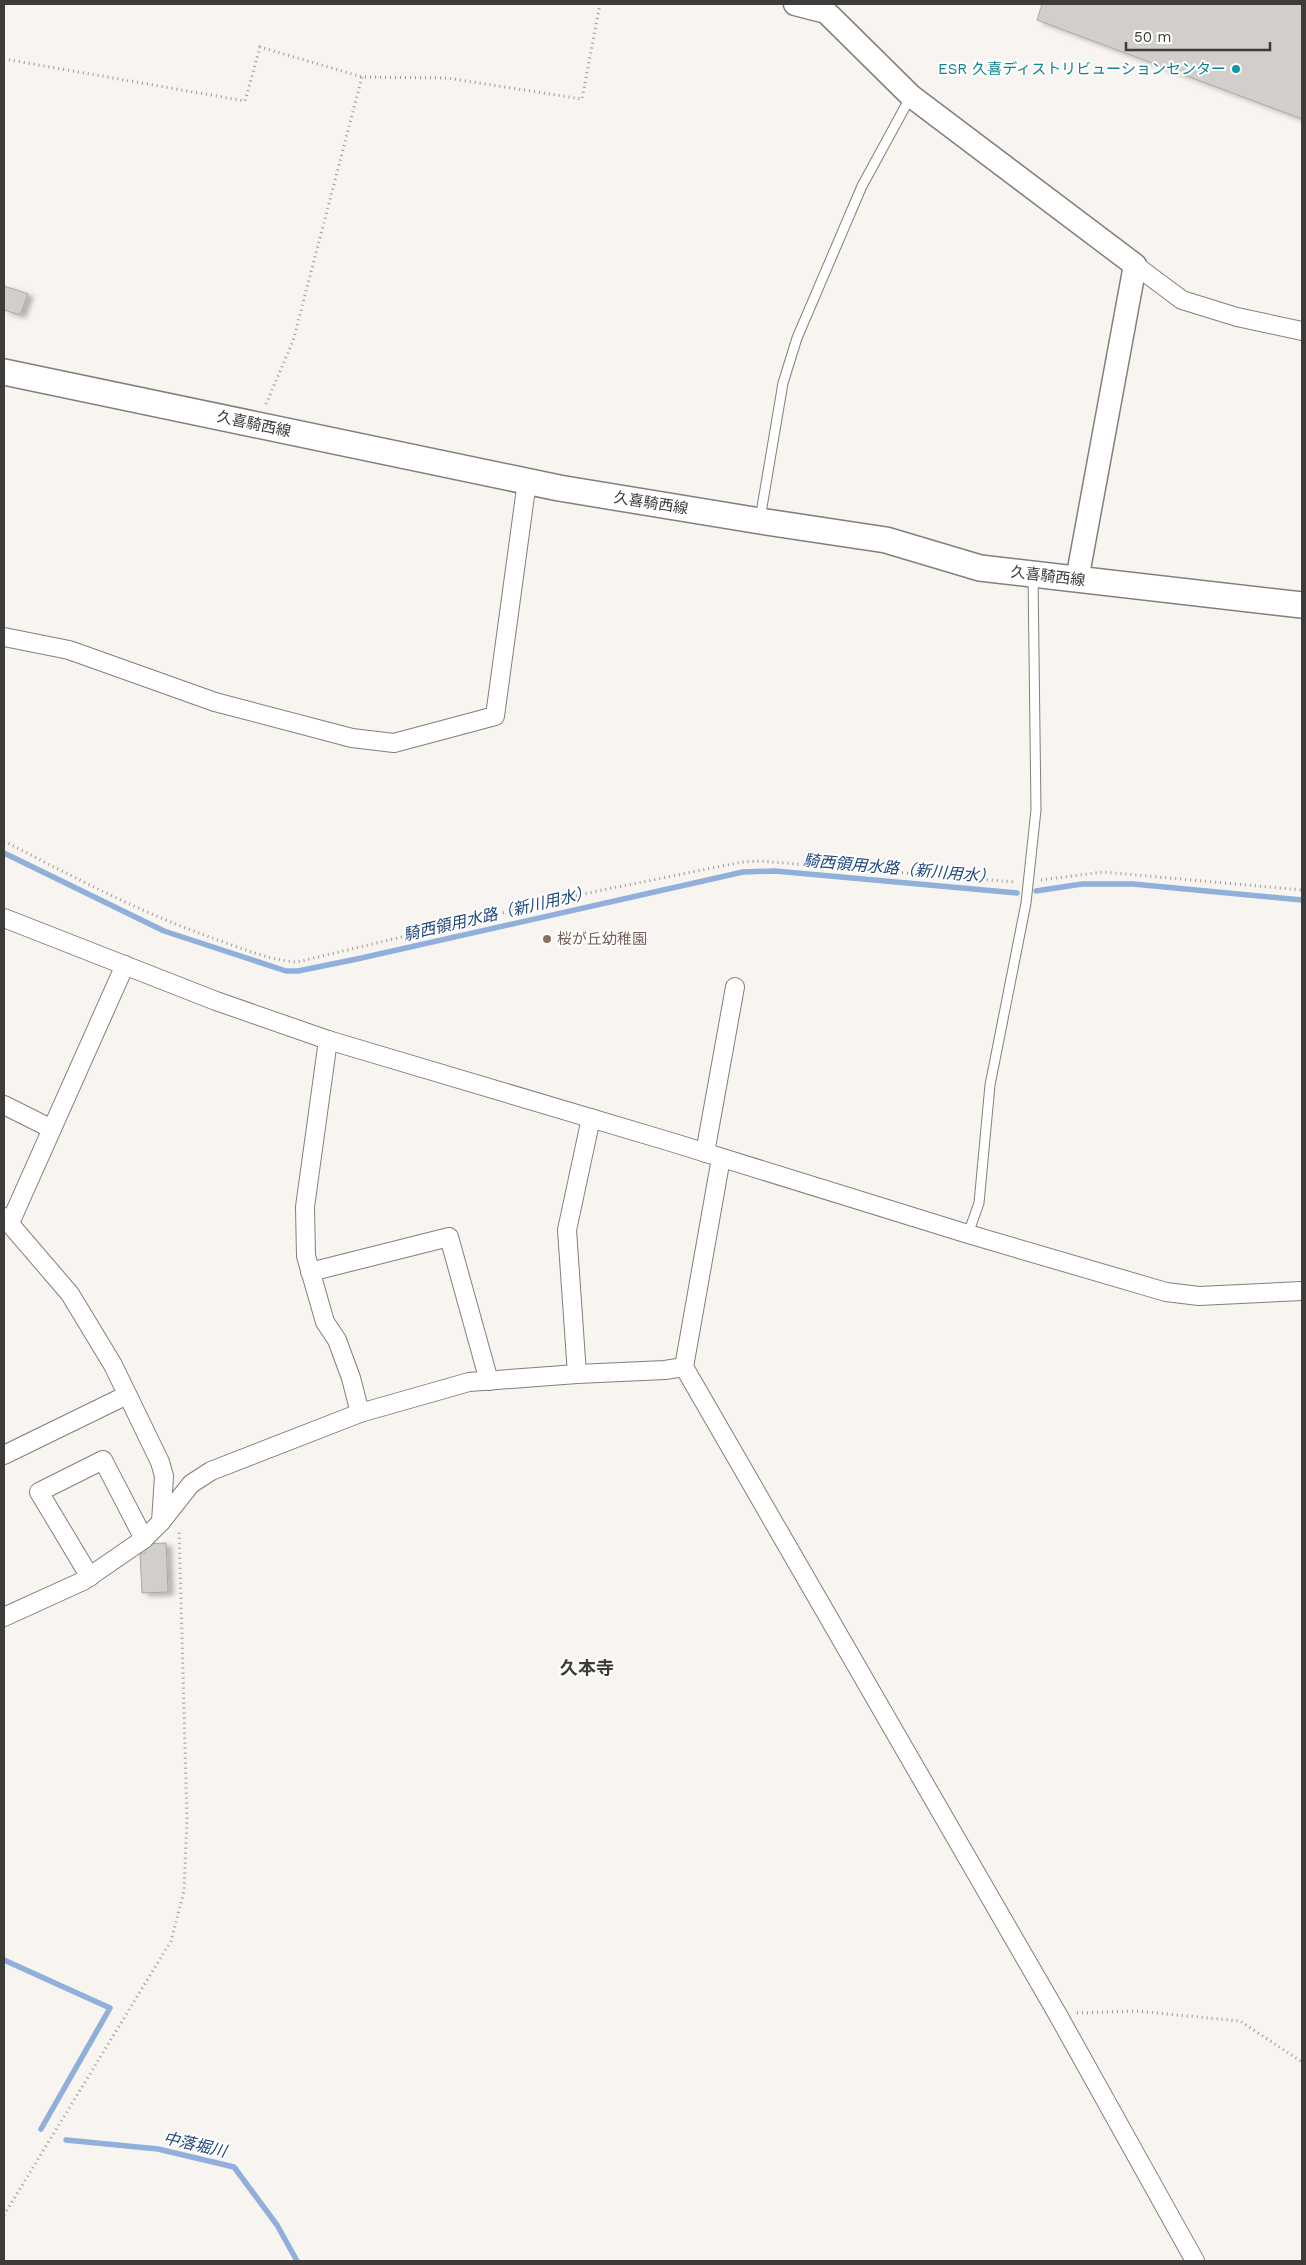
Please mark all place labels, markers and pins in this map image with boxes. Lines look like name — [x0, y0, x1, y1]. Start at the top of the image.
place label: ESR 久喜ディストリビューションセンター — [938, 60, 1226, 78]
marker: ESR 久喜ディストリビューションセンター — [1230, 63, 1242, 75]
place label: 桜が丘幼稚園 — [557, 930, 647, 948]
marker: 桜が丘幼稚園 — [541, 933, 553, 945]

